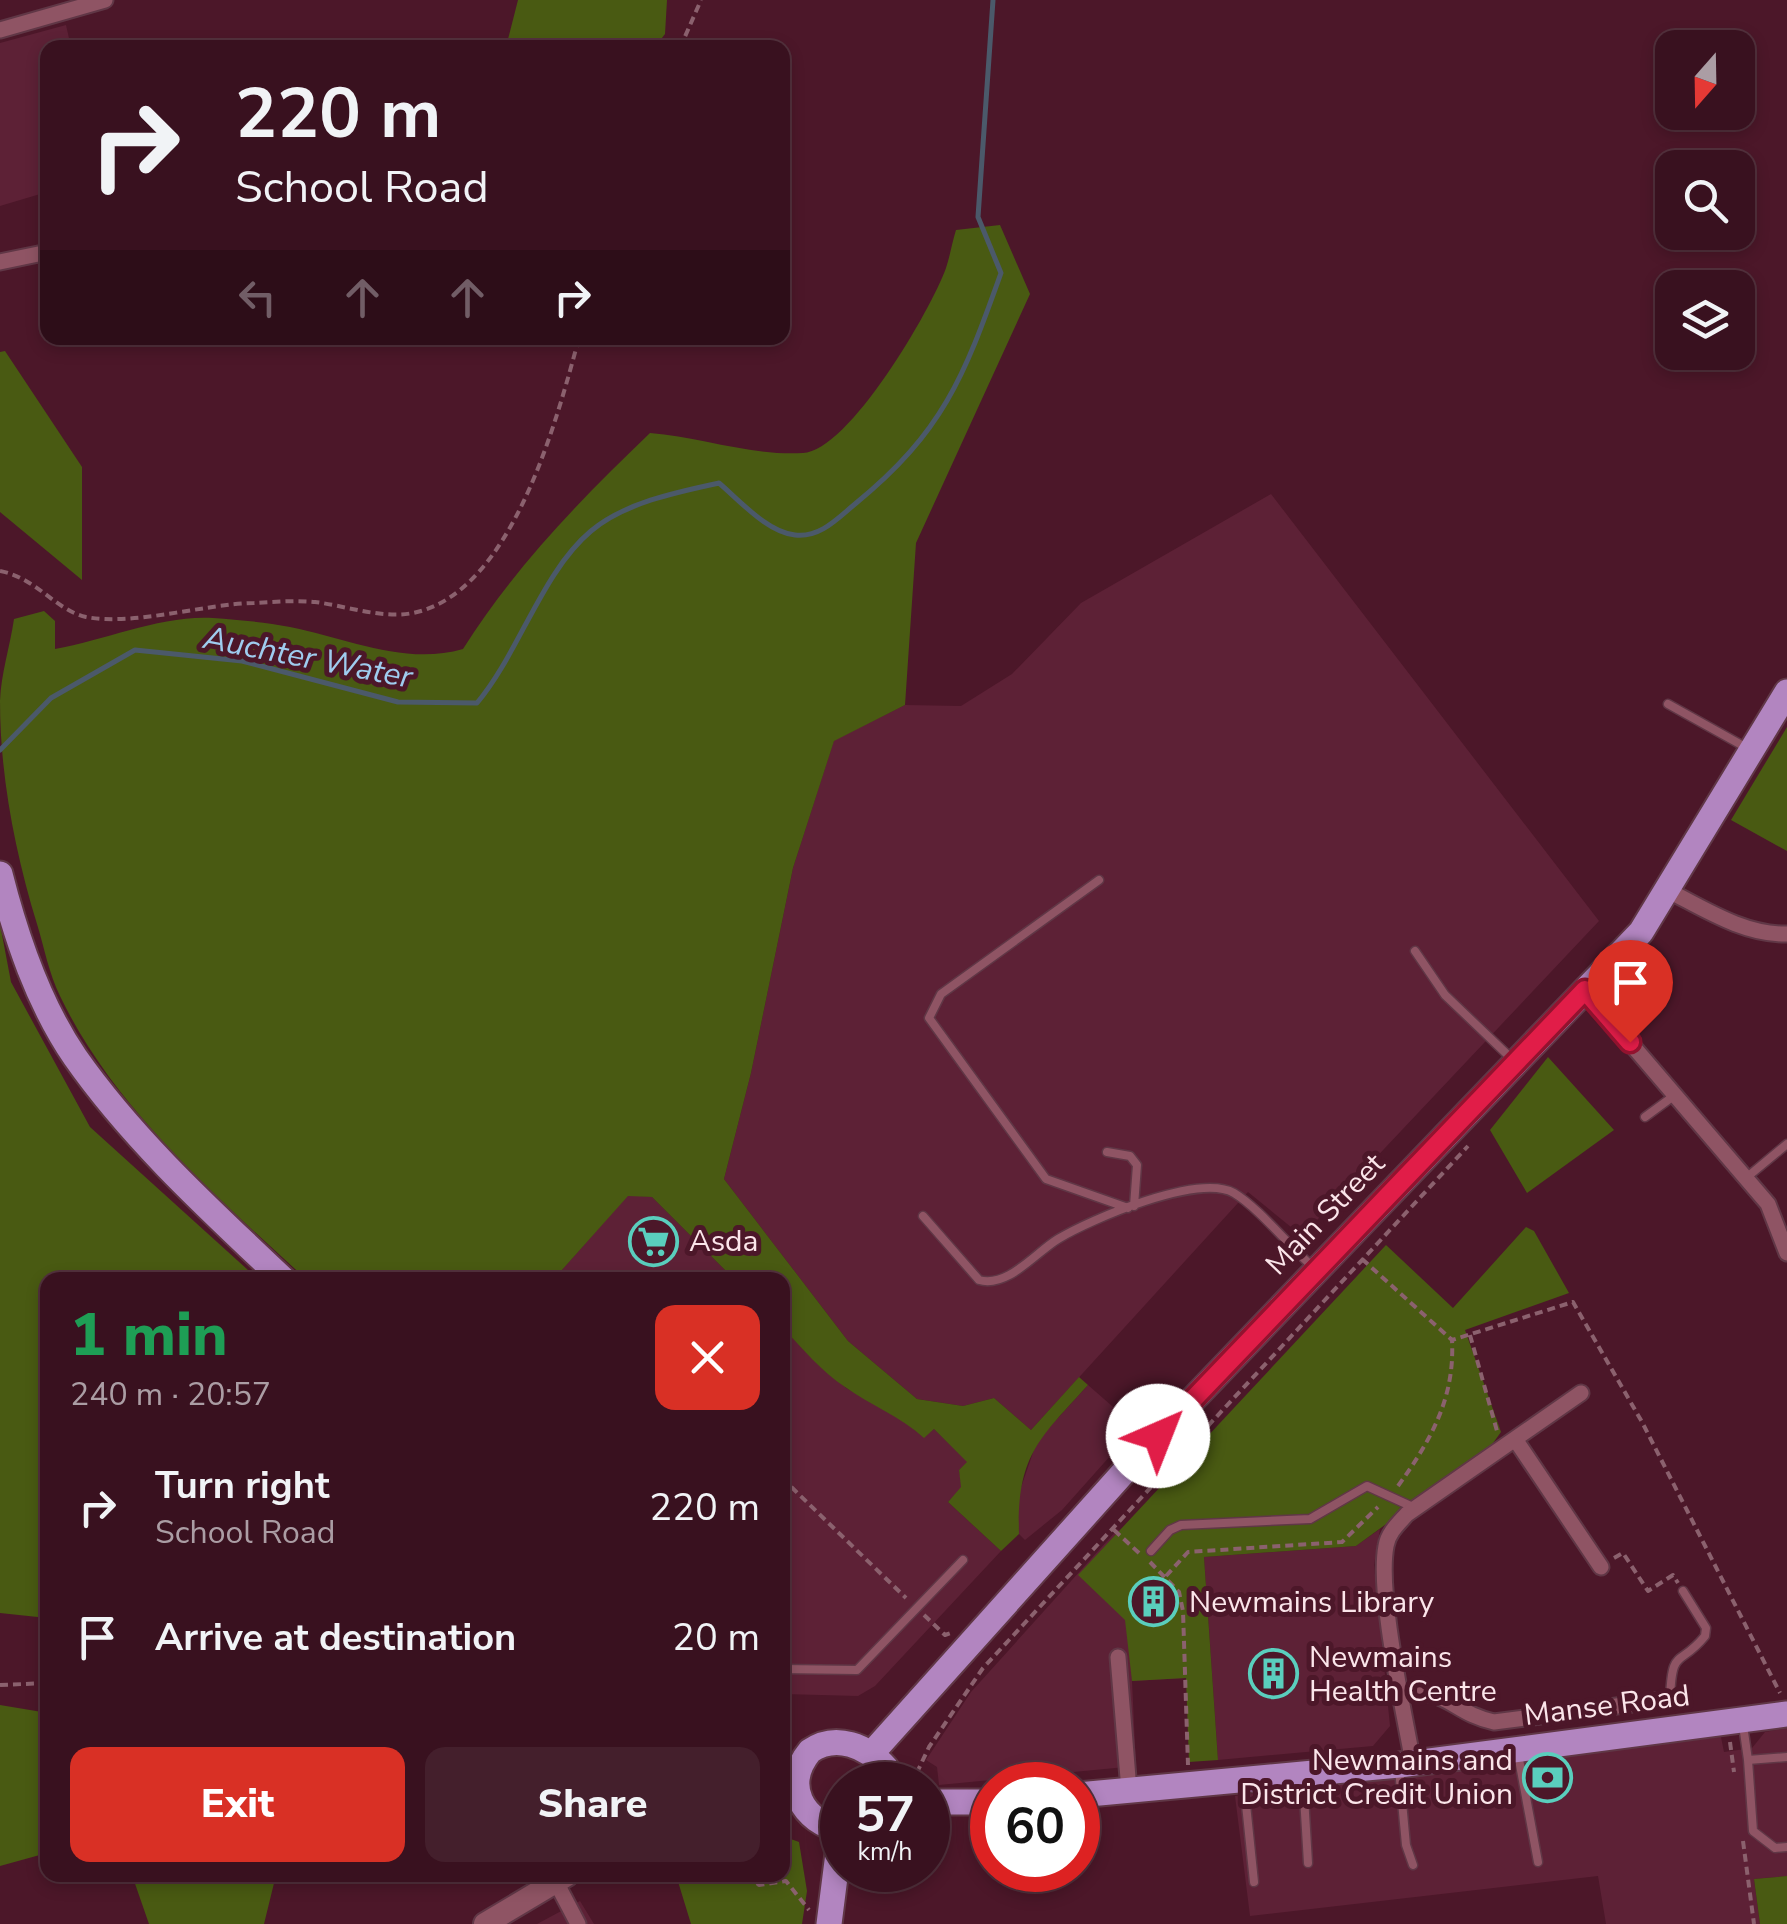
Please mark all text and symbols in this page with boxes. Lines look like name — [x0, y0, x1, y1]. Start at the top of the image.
north arrow — [1655, 30, 1755, 130]
map controls — [1655, 30, 1755, 370]
text: 220 m — [235, 66, 441, 162]
icon: right — [70, 80, 200, 210]
button: search — [1655, 150, 1755, 250]
text: School Road — [235, 157, 489, 218]
icon: left — [230, 270, 285, 325]
icon: ahead — [335, 270, 390, 325]
icon: ahead — [440, 270, 495, 325]
icon: right — [545, 270, 600, 325]
button: layers — [1655, 270, 1755, 370]
water label: Auchter Water — [199, 616, 418, 699]
pin — [1588, 940, 1673, 1043]
icon: arrive — [1603, 955, 1658, 1010]
street label: Main Street — [1257, 1144, 1394, 1284]
supermarket icon: Asda — [628, 1215, 680, 1267]
place label: Asda — [689, 1221, 759, 1262]
text: 1 min — [70, 1294, 228, 1376]
button: close — [655, 1305, 760, 1410]
text: 240 m · 20:57 — [70, 1373, 271, 1416]
position arrow — [1106, 1384, 1210, 1488]
text: Turn right — [155, 1460, 330, 1511]
icon: right — [70, 1480, 125, 1535]
text: 220 m — [649, 1482, 760, 1533]
text: School Road — [155, 1511, 335, 1554]
building icon: Newmains Library — [1128, 1576, 1180, 1628]
place label: Newmains Library — [1189, 1582, 1435, 1623]
icon: arrive — [70, 1610, 125, 1665]
text: Arrive at destination — [155, 1612, 516, 1663]
text: 20 m — [672, 1612, 760, 1663]
place label: Newmains Health Centre — [1309, 1637, 1497, 1712]
building icon: Newmains Health Centre — [1248, 1648, 1300, 1700]
street label: Manse Road — [1522, 1675, 1692, 1736]
place label: Newmains and District Credit Union — [1240, 1740, 1513, 1815]
button: Exit — [70, 1747, 405, 1862]
button: Share — [425, 1747, 760, 1862]
bank icon: Newmains and District Credit Union — [1522, 1751, 1574, 1803]
speed limit sign: 60 — [970, 1762, 1100, 1892]
text: 57 — [855, 1780, 915, 1849]
text: km/h — [857, 1835, 913, 1869]

